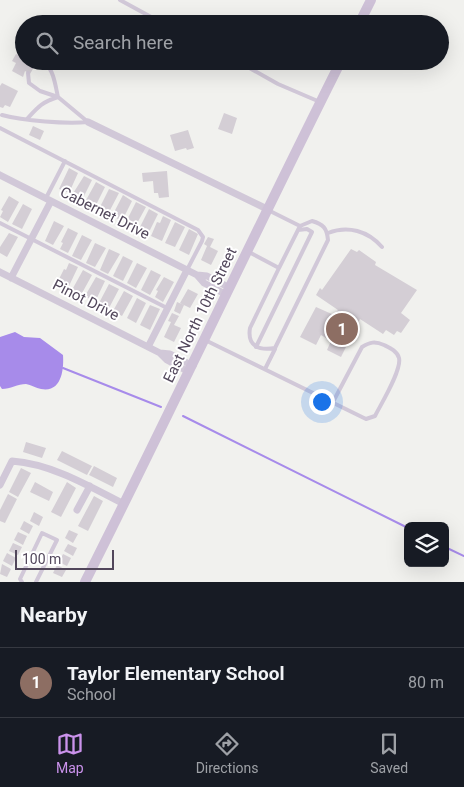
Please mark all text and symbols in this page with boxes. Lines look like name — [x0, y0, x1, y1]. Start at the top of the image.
search box — [15, 15, 449, 70]
icon: search — [33, 29, 61, 57]
text: Search here — [73, 31, 173, 54]
street label: Cabernet Drive — [57, 183, 153, 243]
street label: East North 10th Street — [159, 244, 241, 385]
street label: Pinot Drive — [50, 276, 122, 324]
pin: 1 — [326, 310, 358, 348]
your location — [309, 389, 335, 415]
map controls — [404, 522, 449, 567]
button: layers — [404, 522, 449, 567]
scale bar — [15, 547, 114, 570]
text: 100 m — [22, 551, 61, 567]
text: Nearby — [20, 603, 87, 627]
text: Taylor Elementary School — [67, 662, 284, 685]
text: 1 — [31, 673, 41, 692]
text: 80 m — [408, 673, 444, 692]
text: School — [67, 685, 116, 704]
tab: Map — [56, 730, 84, 776]
tab: Directions — [196, 730, 259, 776]
tab: Saved — [370, 730, 408, 776]

